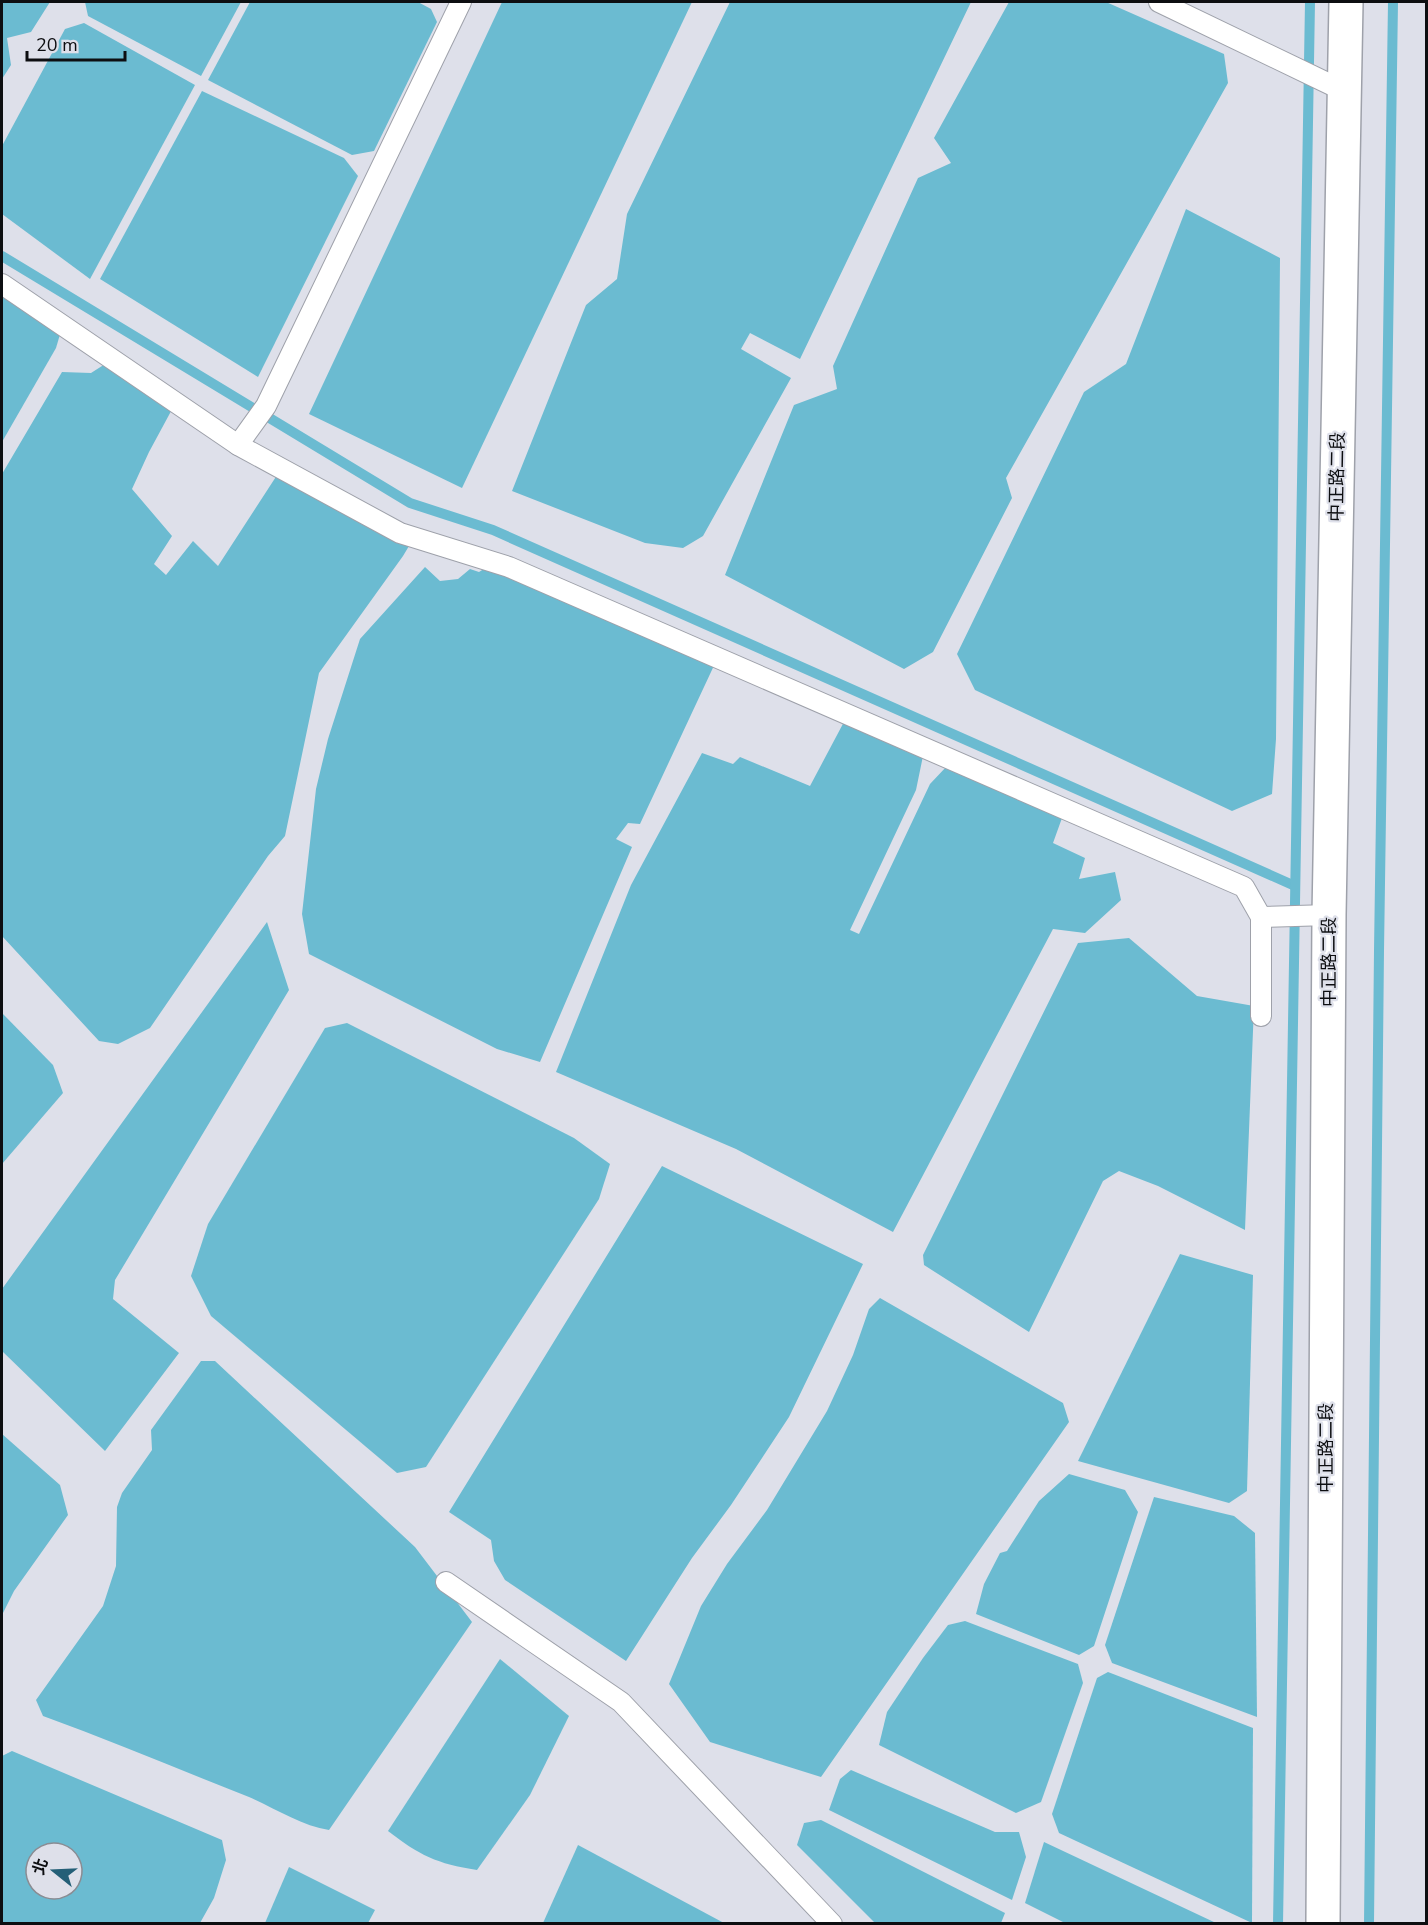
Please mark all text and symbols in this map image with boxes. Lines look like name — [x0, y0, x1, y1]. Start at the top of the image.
scale bar — [27, 24, 124, 62]
text: 20 m — [36, 33, 78, 57]
street label: 中正路二段 — [1324, 432, 1350, 522]
street label: 中正路二段 — [1317, 917, 1341, 1007]
street label: 中正路二段 — [1314, 1403, 1338, 1493]
north arrow — [24, 1841, 84, 1901]
text: 北 — [28, 1856, 54, 1878]

